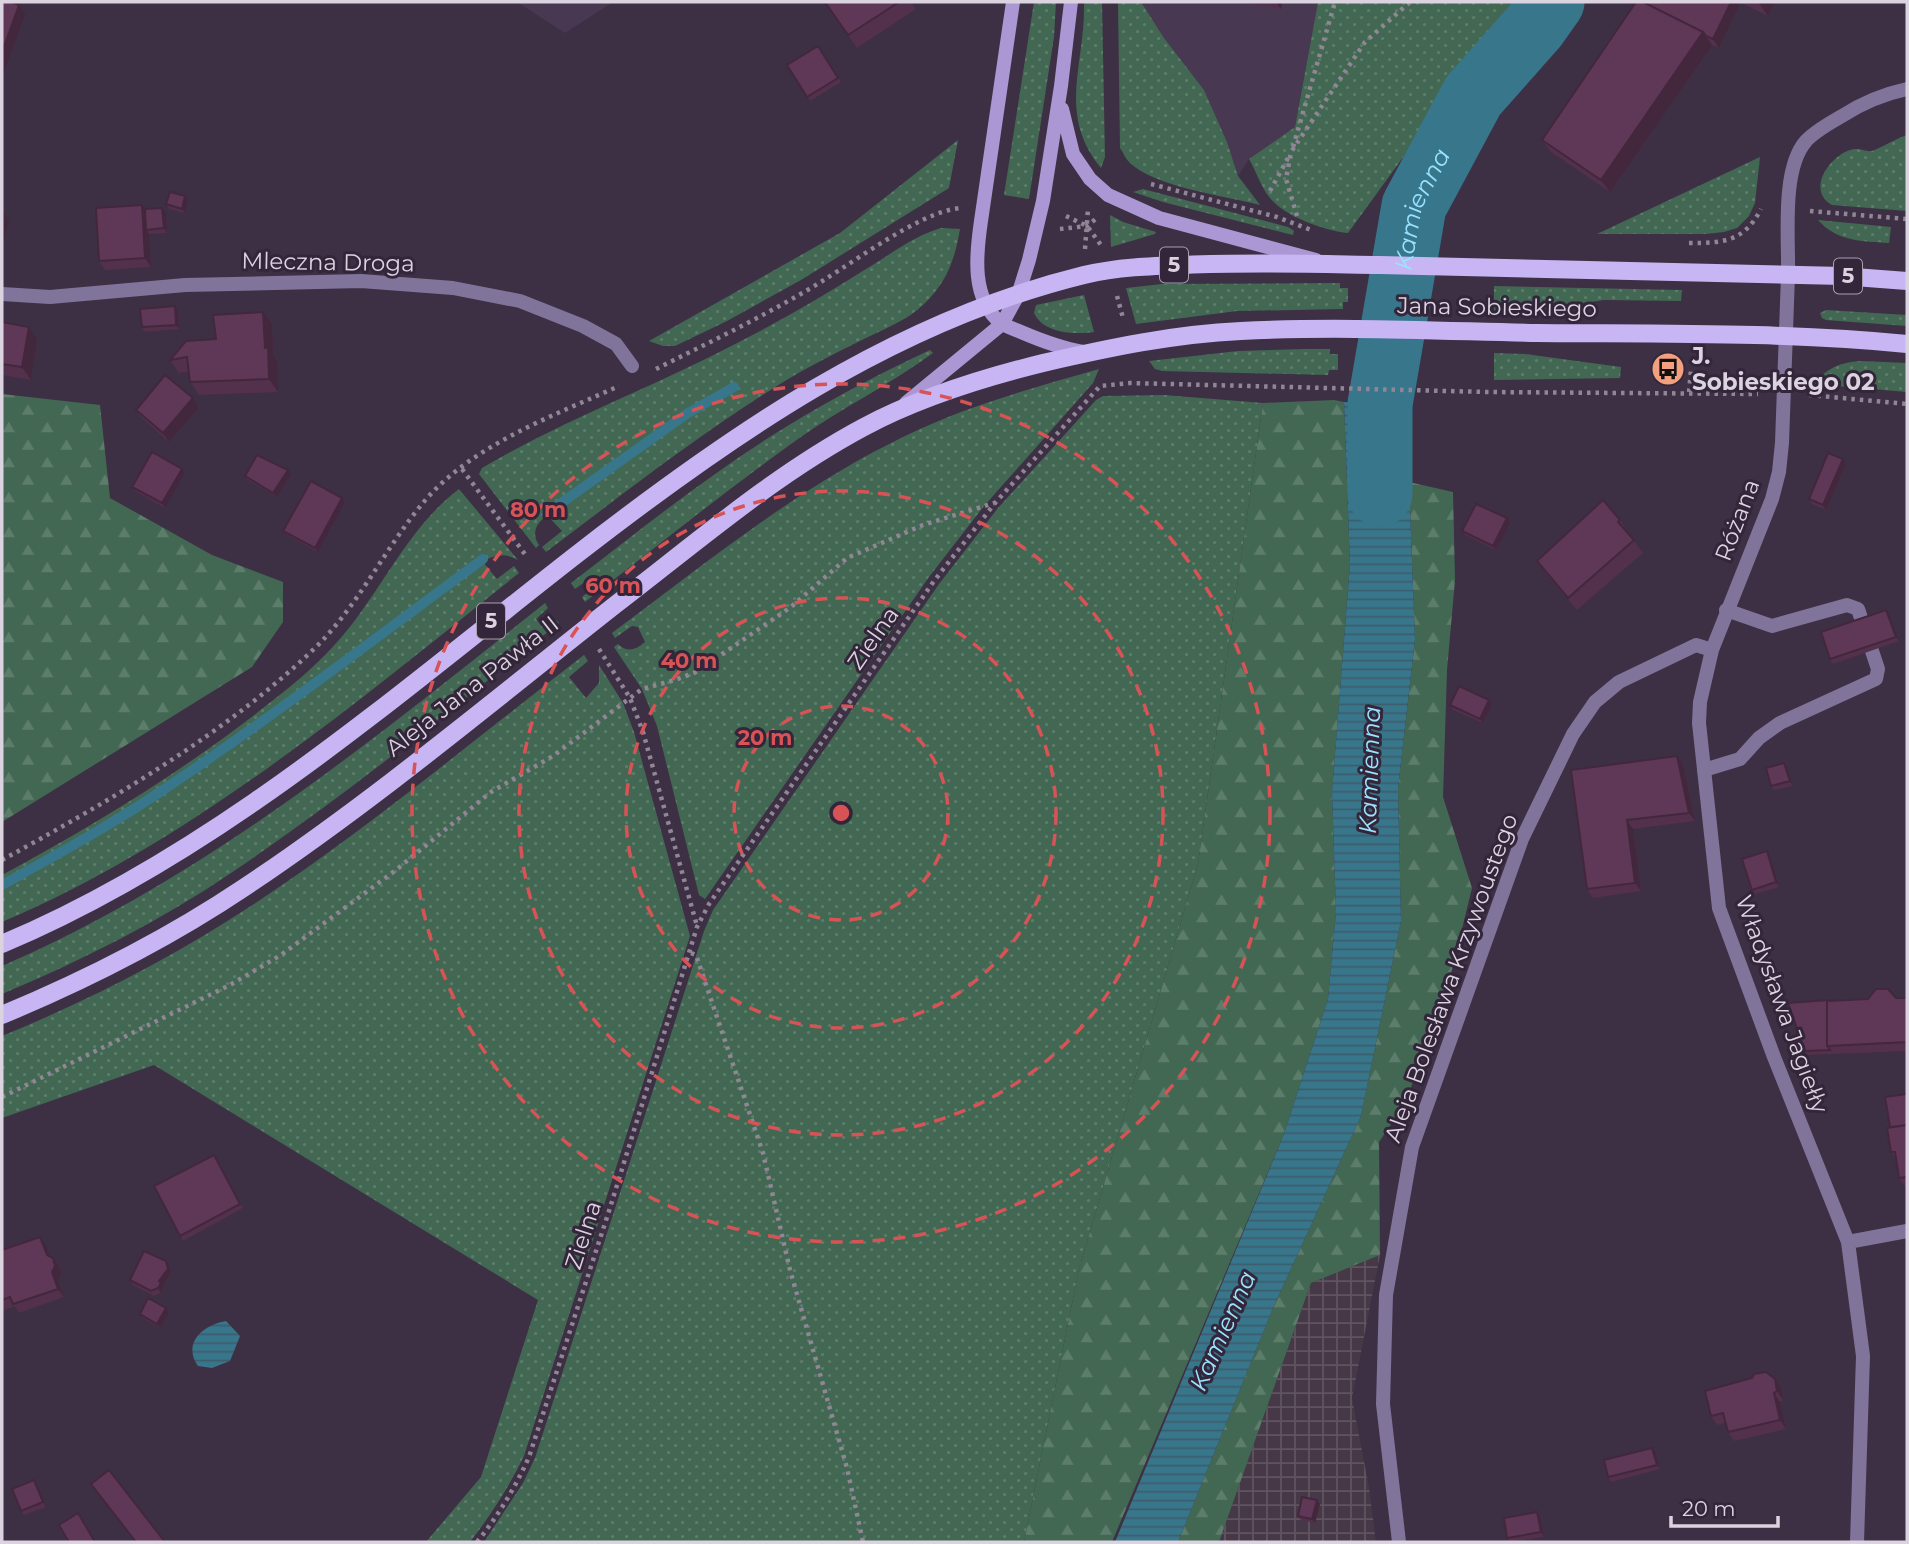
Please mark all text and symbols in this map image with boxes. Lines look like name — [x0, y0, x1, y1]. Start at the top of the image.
water label: Kamienna — [1388, 143, 1456, 272]
street label: Mleczna Droga — [241, 246, 415, 278]
road number: 5 — [1160, 247, 1188, 282]
road number: 5 — [1834, 258, 1862, 294]
street label: Jana Sobieskiego — [1396, 291, 1597, 323]
place label: J. Sobieskiego 02 — [1691, 342, 1875, 396]
bus stop icon: J. Sobieskiego 02 — [1649, 350, 1687, 388]
street label: Różana — [1709, 475, 1765, 565]
text: 80 m — [510, 497, 566, 522]
text: 60 m — [585, 573, 641, 598]
street label: Zielna — [841, 601, 905, 675]
road number: 5 — [477, 604, 505, 638]
street label: Aleja Jana Pawła II — [380, 610, 564, 762]
text: 40 m — [661, 648, 717, 673]
water label: Kamienna — [1353, 706, 1386, 834]
text: 20 m — [738, 725, 792, 750]
centre of rings — [829, 801, 853, 825]
street label: Aleja Bolesława Krzywoustego — [1378, 810, 1524, 1146]
street label: Władysława Jagiełły — [1730, 891, 1835, 1117]
street label: Zielna — [559, 1197, 607, 1273]
water label: Kamienna — [1183, 1266, 1262, 1395]
scale bar — [1671, 1484, 1778, 1528]
text: 20 m — [1682, 1496, 1736, 1521]

